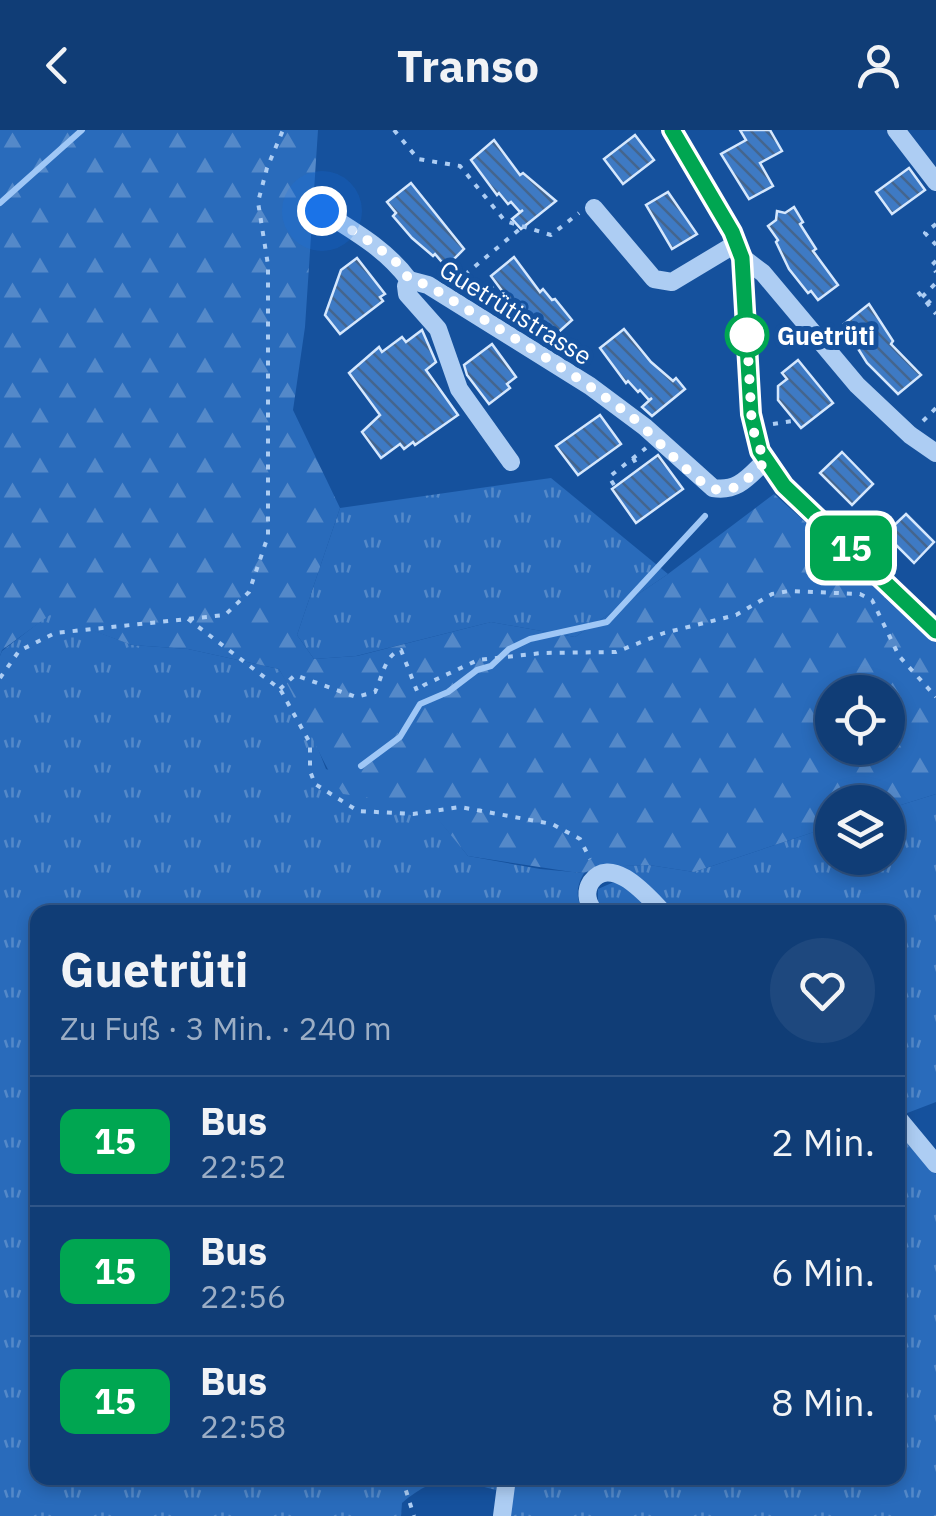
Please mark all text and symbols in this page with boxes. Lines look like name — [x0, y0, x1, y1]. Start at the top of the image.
text: Transo — [397, 36, 539, 94]
icon: back — [30, 38, 85, 93]
icon: person — [851, 38, 906, 93]
your location — [297, 186, 347, 236]
street label: Guetrütistrasse — [434, 252, 598, 372]
marker: Guetrüti — [726, 314, 768, 356]
place label: Guetrüti — [777, 319, 875, 352]
line badge: 15 — [806, 516, 896, 580]
text: 15 — [830, 525, 872, 571]
map controls — [815, 675, 905, 875]
button: locate — [815, 675, 905, 765]
button: layers — [815, 785, 905, 875]
text: Guetrüti — [60, 938, 249, 1000]
button: heart — [770, 938, 875, 1043]
text: Zu Fuß · 3 Min. · 240 m — [60, 1007, 392, 1049]
text: Bus — [200, 1096, 267, 1145]
text: 2 Min. — [771, 1117, 875, 1166]
text: 15 — [94, 1118, 136, 1164]
text: 22:52 — [200, 1145, 286, 1187]
text: Bus — [200, 1226, 267, 1275]
text: 6 Min. — [771, 1247, 875, 1296]
text: 15 — [94, 1248, 136, 1294]
text: 22:56 — [200, 1275, 286, 1317]
text: Bus — [200, 1356, 267, 1405]
text: 8 Min. — [771, 1377, 875, 1426]
text: 15 — [94, 1378, 136, 1424]
text: 22:58 — [200, 1405, 286, 1447]

